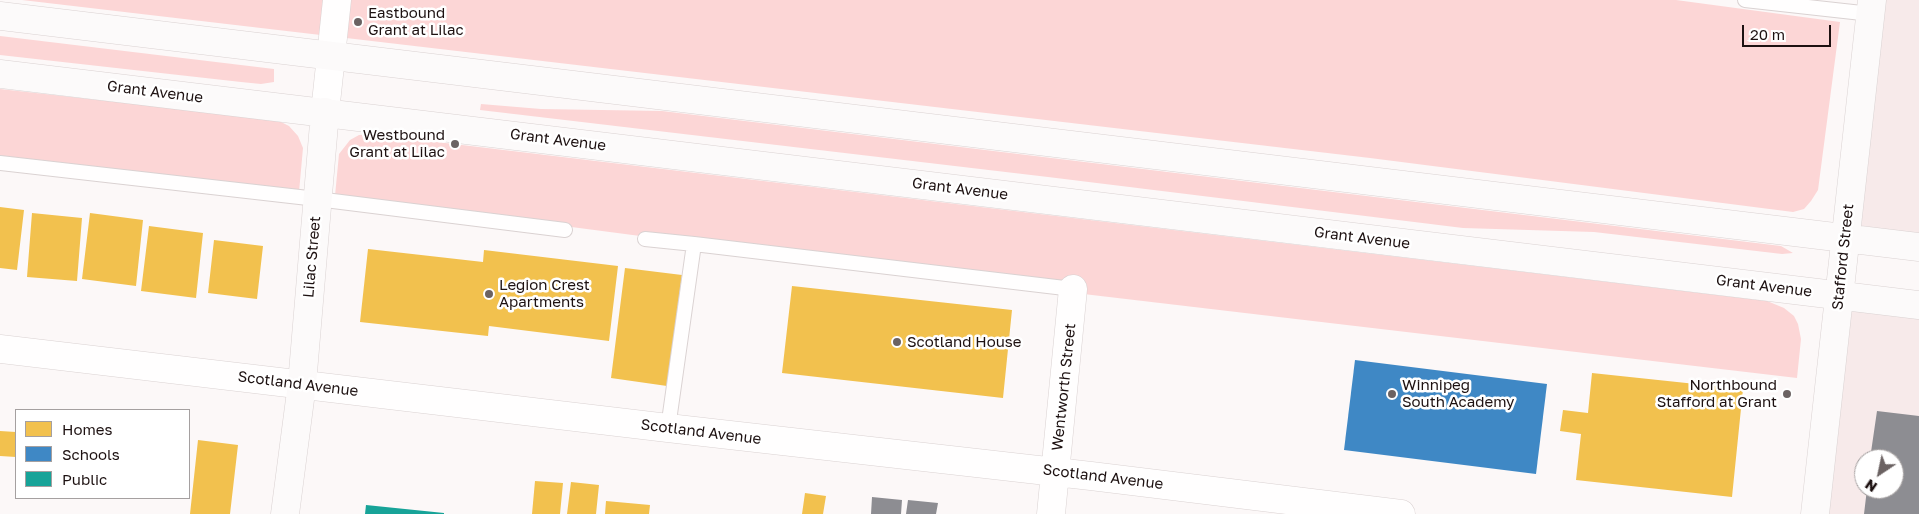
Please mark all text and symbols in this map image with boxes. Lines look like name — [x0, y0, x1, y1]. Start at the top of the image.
place label: Eastbound Grant at Lilac — [368, 4, 464, 39]
scale bar — [1744, 15, 1833, 47]
marker: Eastbound Grant at Lilac — [352, 16, 364, 28]
text: 20 m — [1750, 25, 1785, 43]
street label: Grant Avenue — [106, 77, 204, 107]
street label: Grant Avenue — [509, 125, 607, 155]
place label: Westbound Grant at Lilac — [349, 126, 445, 161]
marker: Westbound Grant at Lilac — [449, 138, 461, 150]
street label: Grant Avenue — [911, 174, 1009, 204]
street label: Stafford Street — [1828, 203, 1858, 311]
street label: Lilac Street — [299, 215, 325, 299]
street label: Grant Avenue — [1313, 223, 1411, 253]
street label: Grant Avenue — [1715, 271, 1813, 301]
place label: Legion Crest Apartments — [499, 276, 590, 311]
marker: Legion Crest Apartments — [483, 288, 495, 300]
street label: Wentworth Street — [1048, 322, 1080, 452]
place label: Scotland House — [907, 333, 1021, 351]
marker: Scotland House — [891, 336, 903, 348]
street label: Scotland Avenue — [237, 368, 359, 400]
place label: Winnipeg South Academy — [1402, 376, 1514, 411]
place label: Northbound Stafford at Grant — [1657, 376, 1777, 411]
marker: Winnipeg South Academy — [1386, 388, 1398, 400]
marker: Northbound Stafford at Grant — [1781, 388, 1793, 400]
legend — [15, 409, 190, 499]
street label: Scotland Avenue — [640, 416, 762, 448]
text: Homes — [62, 420, 112, 438]
text: Schools — [62, 445, 120, 463]
north arrow — [1854, 449, 1904, 499]
street label: Scotland Avenue — [1042, 461, 1164, 493]
text: Public — [62, 470, 107, 488]
text: N — [1862, 476, 1880, 496]

